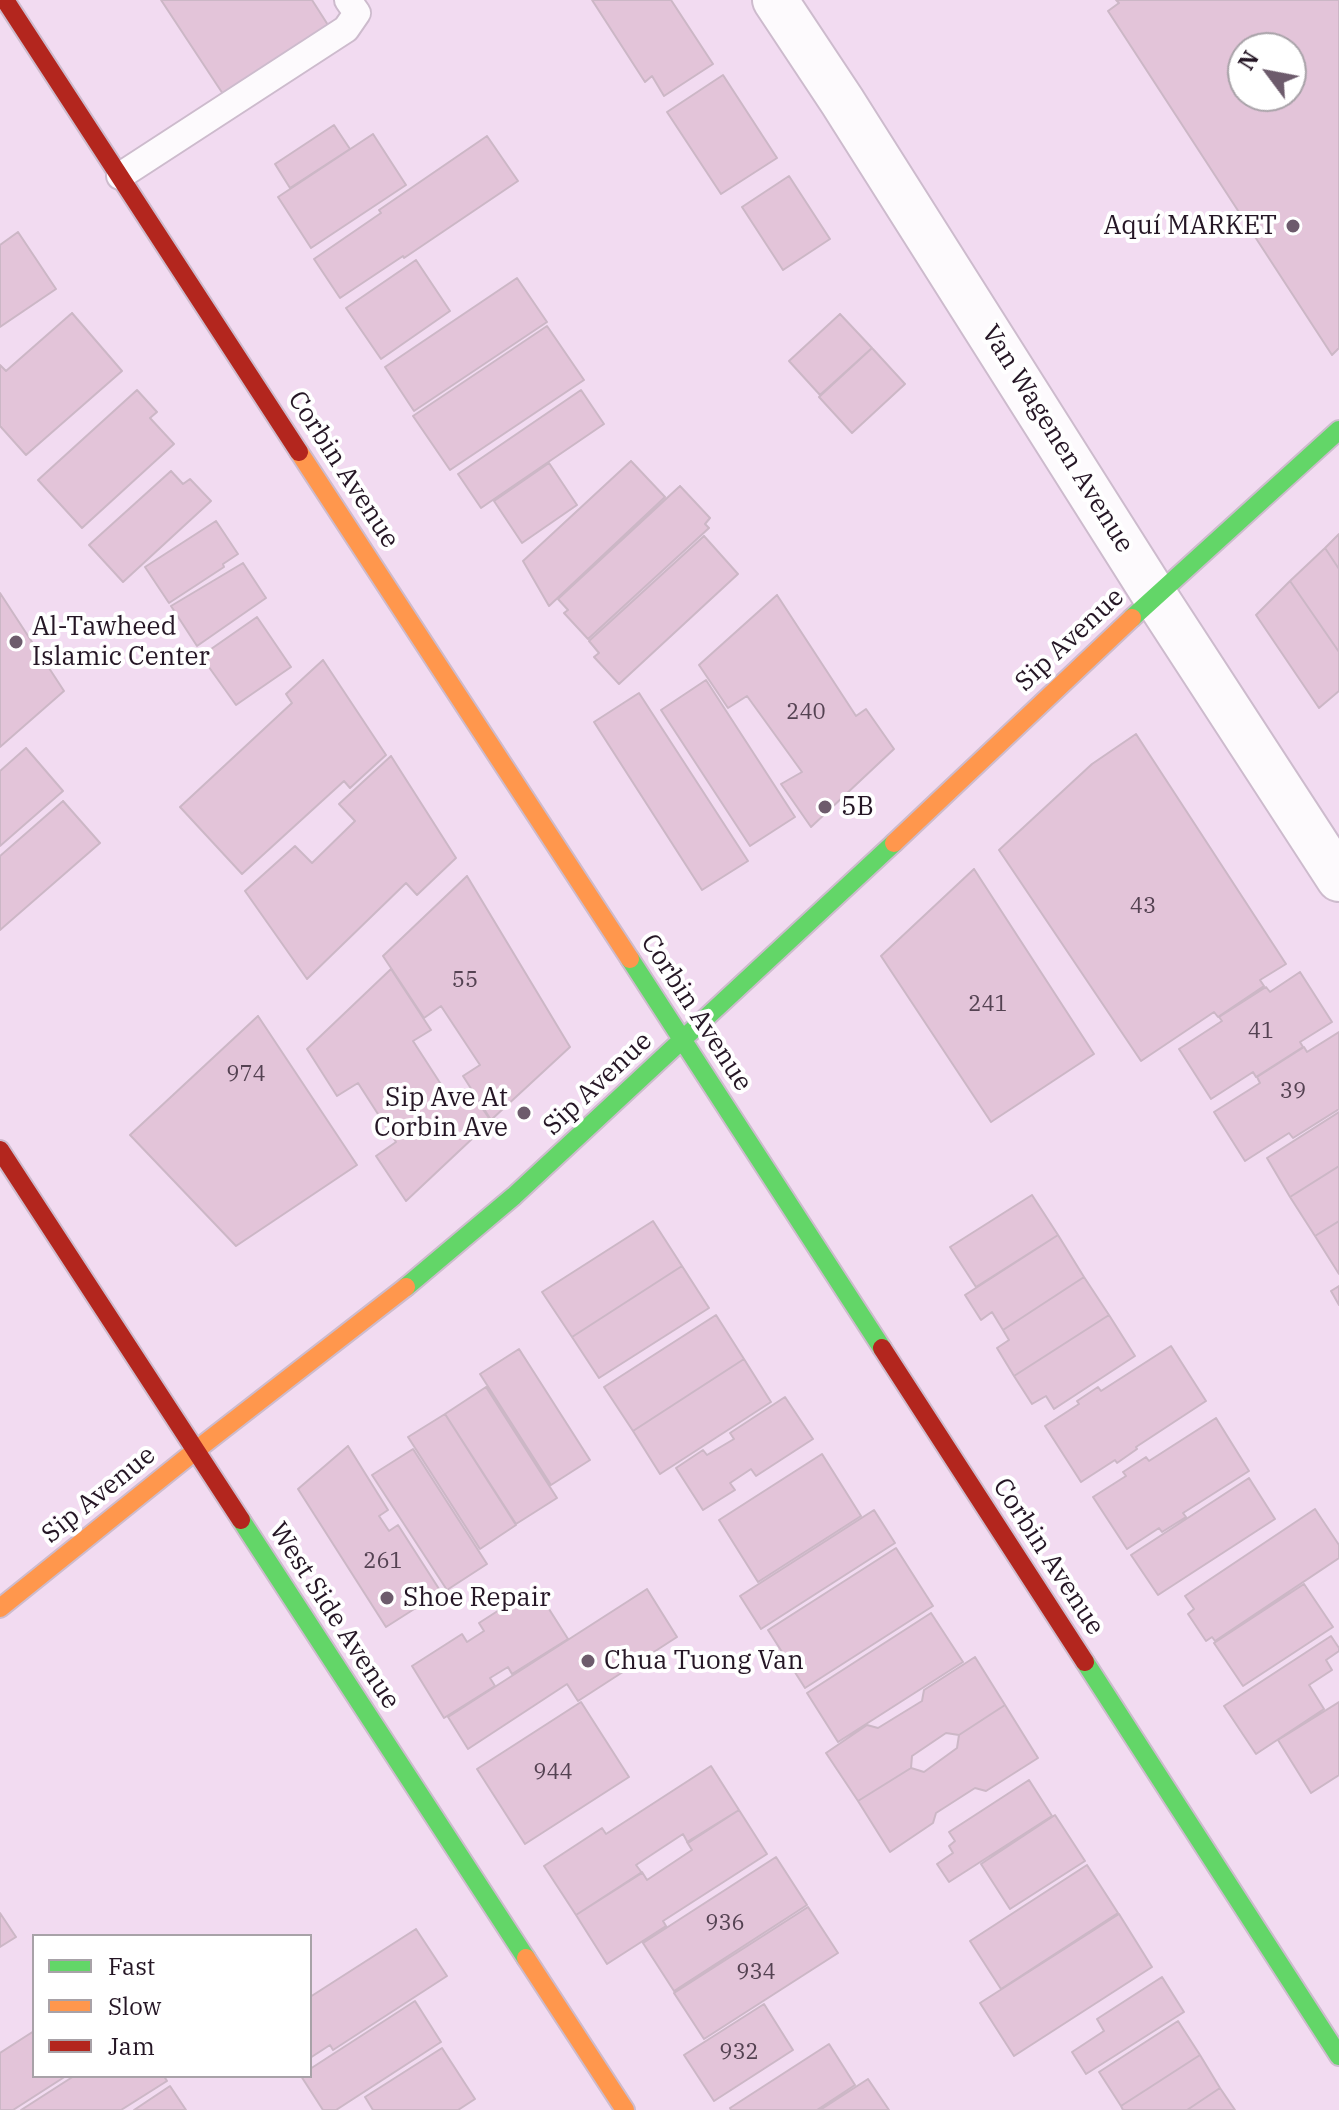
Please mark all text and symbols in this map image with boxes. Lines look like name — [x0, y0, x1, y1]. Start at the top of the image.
north arrow — [1227, 32, 1307, 112]
text: N — [1231, 45, 1265, 75]
place label: Aquí MARKET — [1103, 210, 1277, 242]
marker: Aquí MARKET — [1284, 217, 1302, 235]
street label: Van Wagenen Avenue — [974, 319, 1140, 559]
street label: Corbin Avenue — [281, 386, 405, 554]
street label: Sip Avenue — [1009, 582, 1131, 698]
place label: Al-Tawheed Islamic Center — [32, 611, 210, 672]
marker: Al-Tawheed Islamic Center — [7, 633, 25, 651]
house number: 240 — [786, 700, 826, 726]
place label: 5B — [841, 791, 874, 823]
marker: 5B — [816, 798, 834, 816]
house number: 43 — [1130, 894, 1156, 920]
street label: Corbin Avenue — [634, 929, 758, 1097]
house number: 55 — [452, 968, 478, 994]
house number: 241 — [968, 992, 1008, 1018]
house number: 41 — [1248, 1019, 1274, 1045]
street label: Sip Avenue — [537, 1026, 659, 1142]
house number: 974 — [226, 1062, 266, 1088]
house number: 39 — [1280, 1079, 1306, 1105]
place label: Sip Ave At Corbin Ave — [374, 1082, 508, 1144]
marker: Sip Ave At Corbin Ave — [515, 1104, 533, 1122]
street label: Sip Avenue — [36, 1440, 162, 1550]
street label: Corbin Avenue — [986, 1473, 1110, 1641]
street label: West Side Avenue — [262, 1517, 406, 1715]
house number: 261 — [363, 1549, 403, 1575]
place label: Shoe Repair — [403, 1582, 551, 1614]
marker: Shoe Repair — [378, 1589, 396, 1607]
place label: Chua Tuong Van — [604, 1645, 804, 1677]
marker: Chua Tuong Van — [579, 1652, 597, 1670]
house number: 944 — [533, 1760, 573, 1786]
house number: 936 — [705, 1911, 745, 1937]
legend — [32, 1934, 312, 2078]
text: Fast — [108, 1950, 155, 1982]
house number: 934 — [736, 1960, 776, 1986]
text: Slow — [108, 1990, 161, 2022]
text: Jam — [108, 2030, 155, 2062]
house number: 932 — [719, 2040, 759, 2066]

